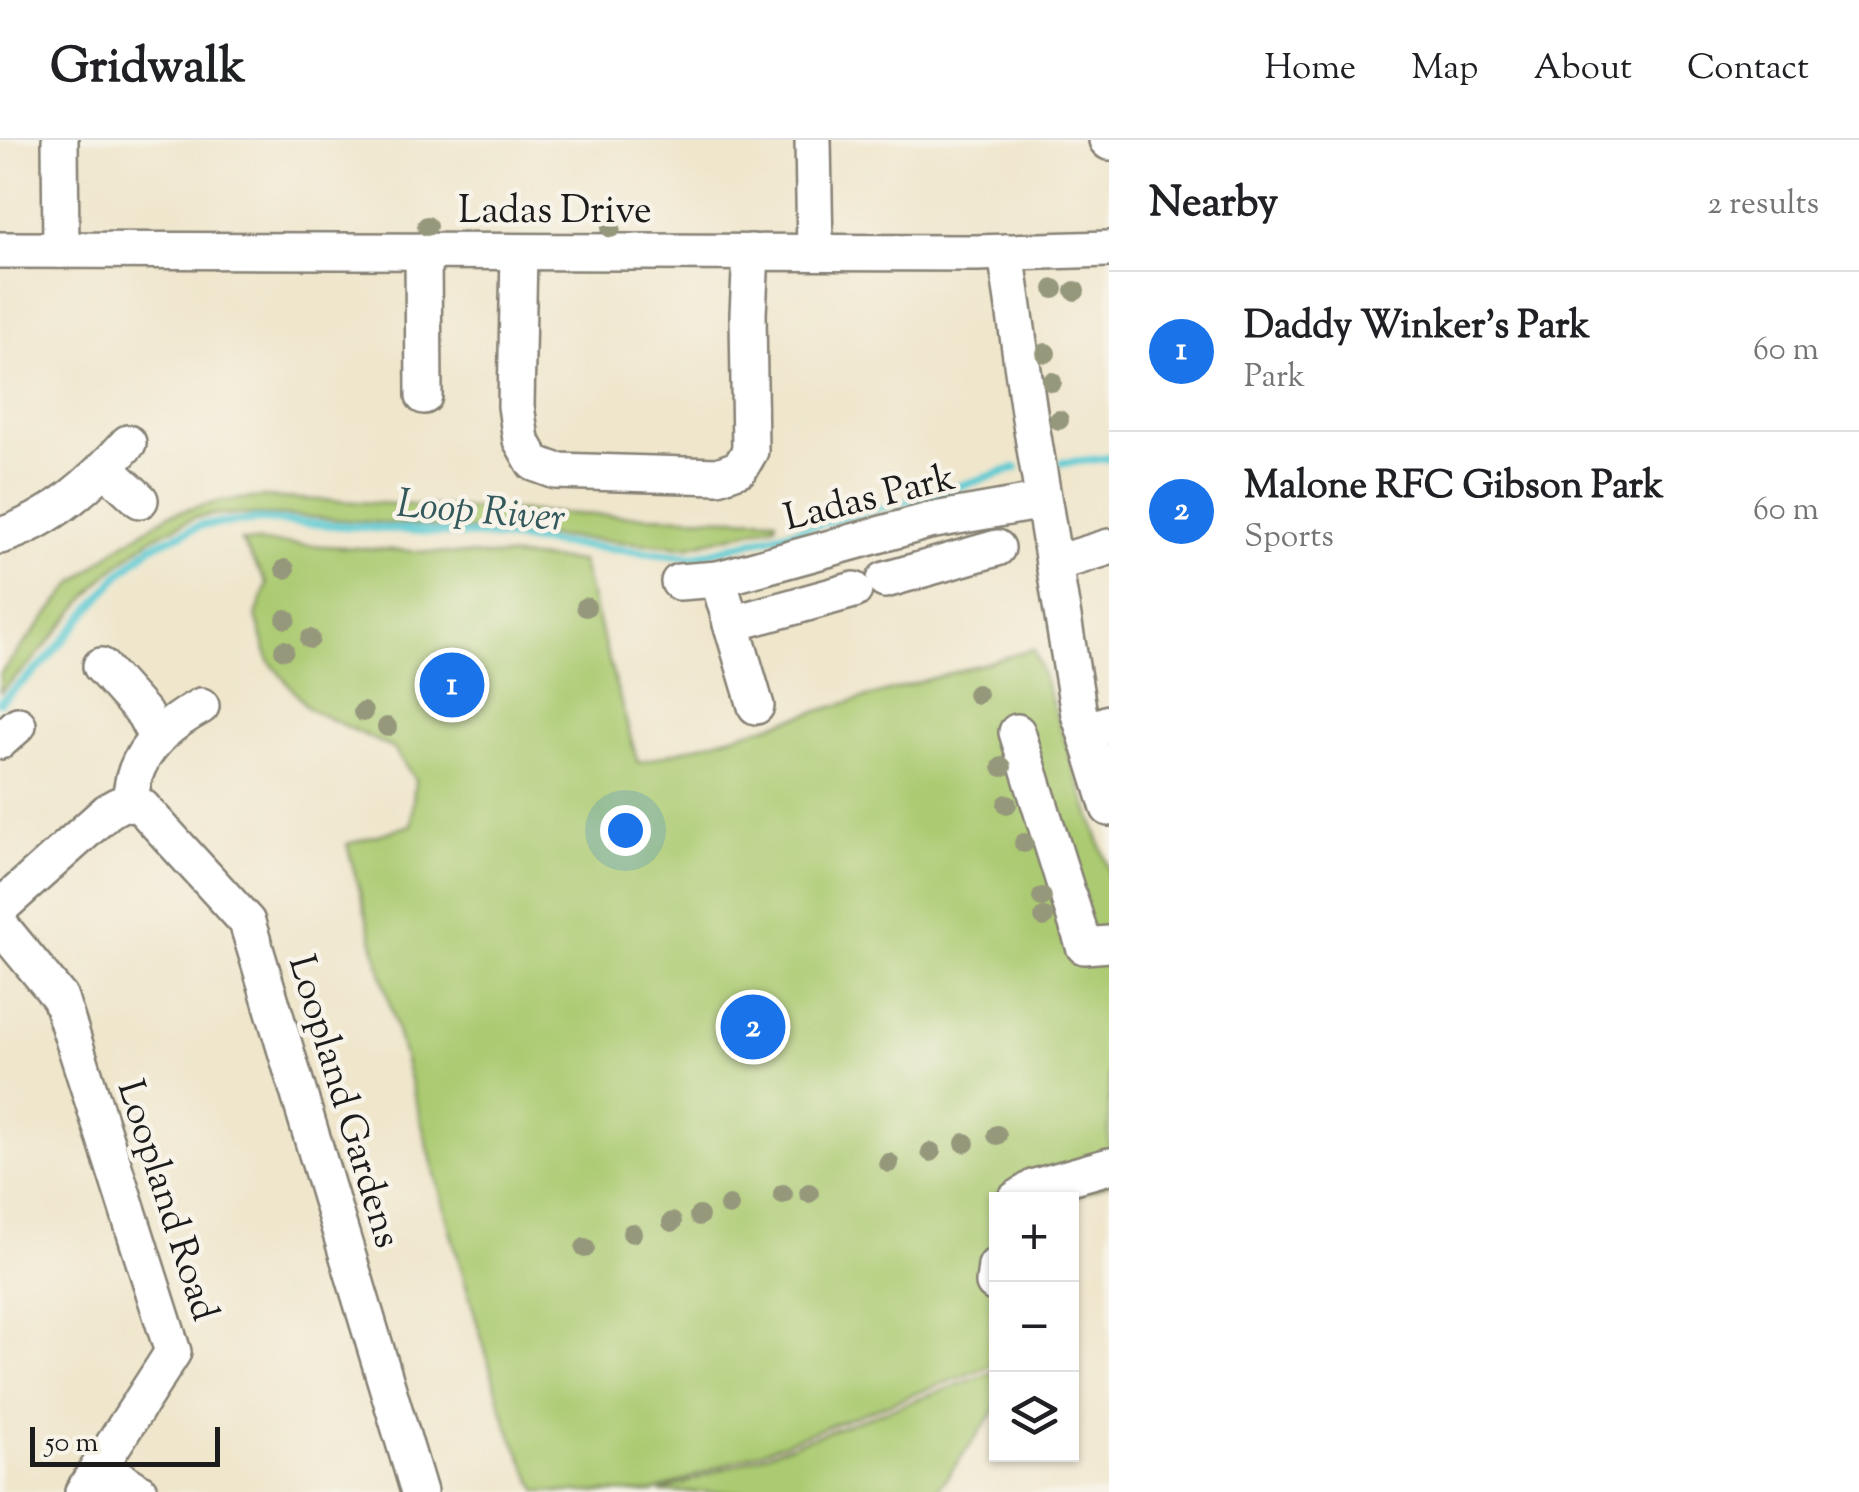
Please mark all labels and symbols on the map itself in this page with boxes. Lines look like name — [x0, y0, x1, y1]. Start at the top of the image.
street label: Ladas Drive — [458, 186, 652, 240]
street label: Ladas Park — [779, 452, 961, 547]
water label: Loop River — [394, 478, 567, 549]
pin: 1 — [420, 648, 484, 722]
your location — [600, 805, 651, 856]
street label: Loopland Gardens — [272, 949, 412, 1255]
pin: 2 — [720, 990, 786, 1064]
street label: Loopland Road — [101, 1074, 230, 1329]
scale bar — [30, 1422, 220, 1466]

